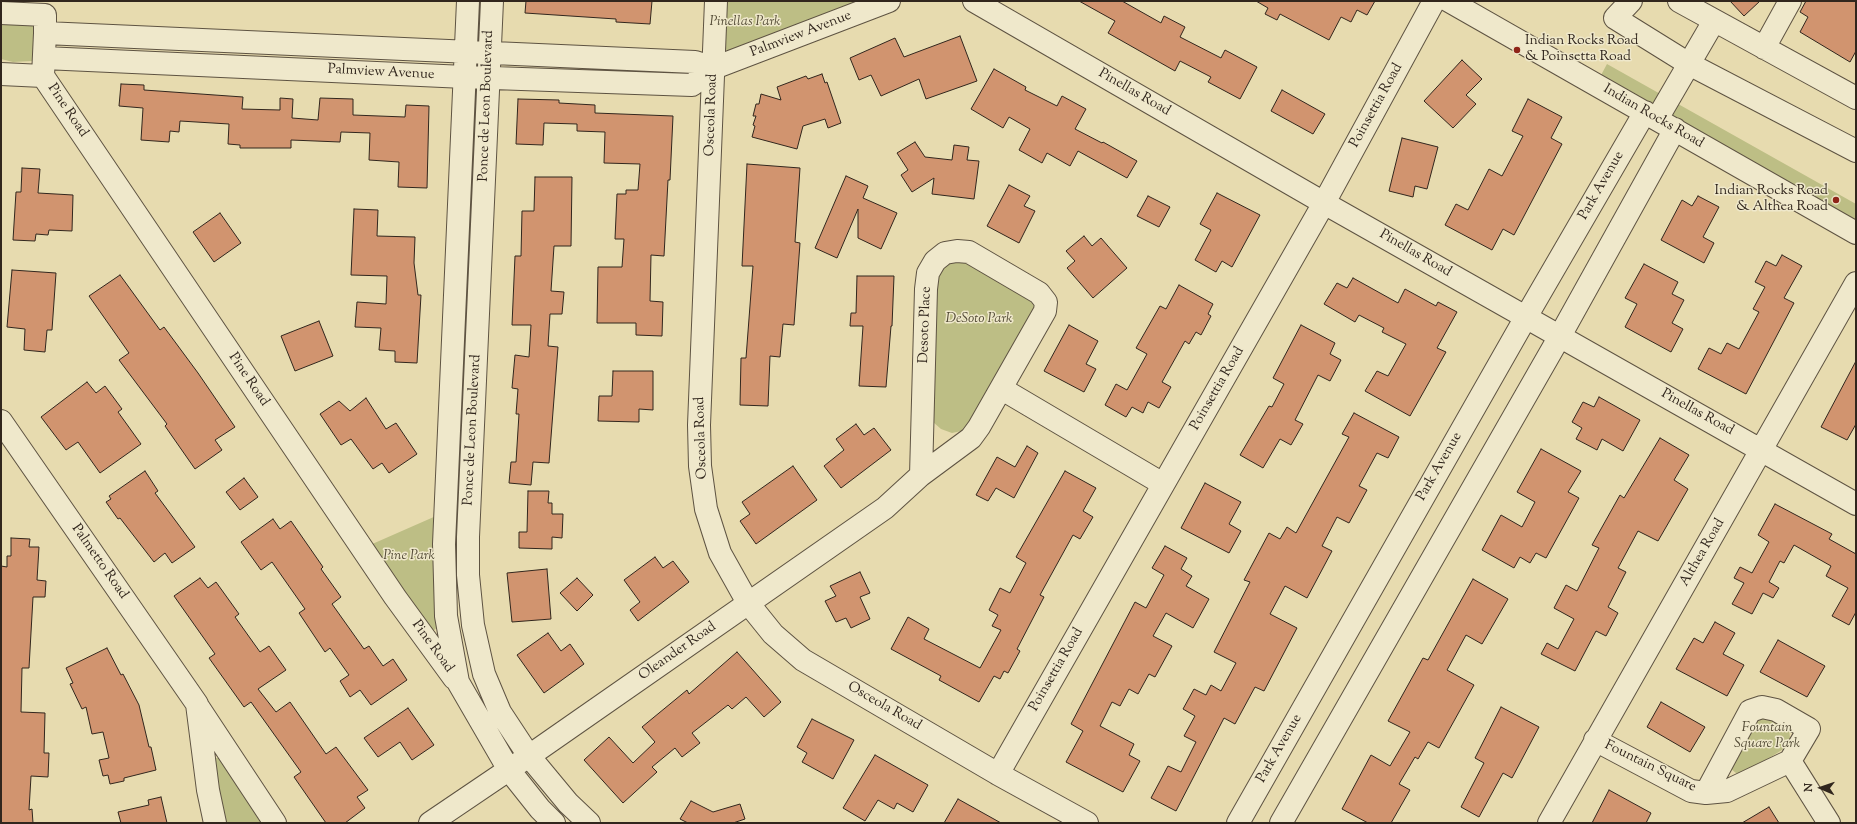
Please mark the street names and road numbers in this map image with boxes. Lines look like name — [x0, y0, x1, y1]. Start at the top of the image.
street label: Palmview Avenue — [748, 8, 854, 62]
street label: Ponce de Leon Boulevard — [476, 30, 498, 182]
street label: Poinsettia Road — [1347, 61, 1407, 151]
street label: Palmview Avenue — [327, 62, 435, 84]
street label: Pinellas Road — [1095, 66, 1173, 120]
street label: Osceola Road — [702, 73, 722, 157]
street label: Pine Road — [43, 81, 91, 141]
street label: Indian Rocks Road — [1600, 81, 1706, 153]
street label: Park Avenue — [1576, 149, 1628, 223]
street label: Pinellas Road — [1376, 227, 1454, 281]
street label: Desoto Place — [916, 286, 936, 364]
street label: Poinsettia Road — [1187, 344, 1249, 434]
street label: Pine Road — [224, 350, 272, 410]
street label: Ponce de Leon Boulevard — [461, 354, 485, 506]
street label: Pinellas Road — [1658, 386, 1736, 440]
street label: Osceola Road — [692, 396, 712, 480]
street label: Park Avenue — [1414, 430, 1466, 504]
street label: Althea Road — [1677, 516, 1729, 590]
street label: Palmetto Road — [67, 521, 131, 603]
street label: Pine Road — [407, 617, 457, 677]
street label: Oleander Road — [636, 619, 720, 685]
street label: Poinsettia Road — [1026, 625, 1088, 715]
street label: Osceola Road — [844, 679, 924, 735]
street label: Park Avenue — [1254, 712, 1306, 786]
street label: Fountain Square — [1601, 738, 1699, 796]

